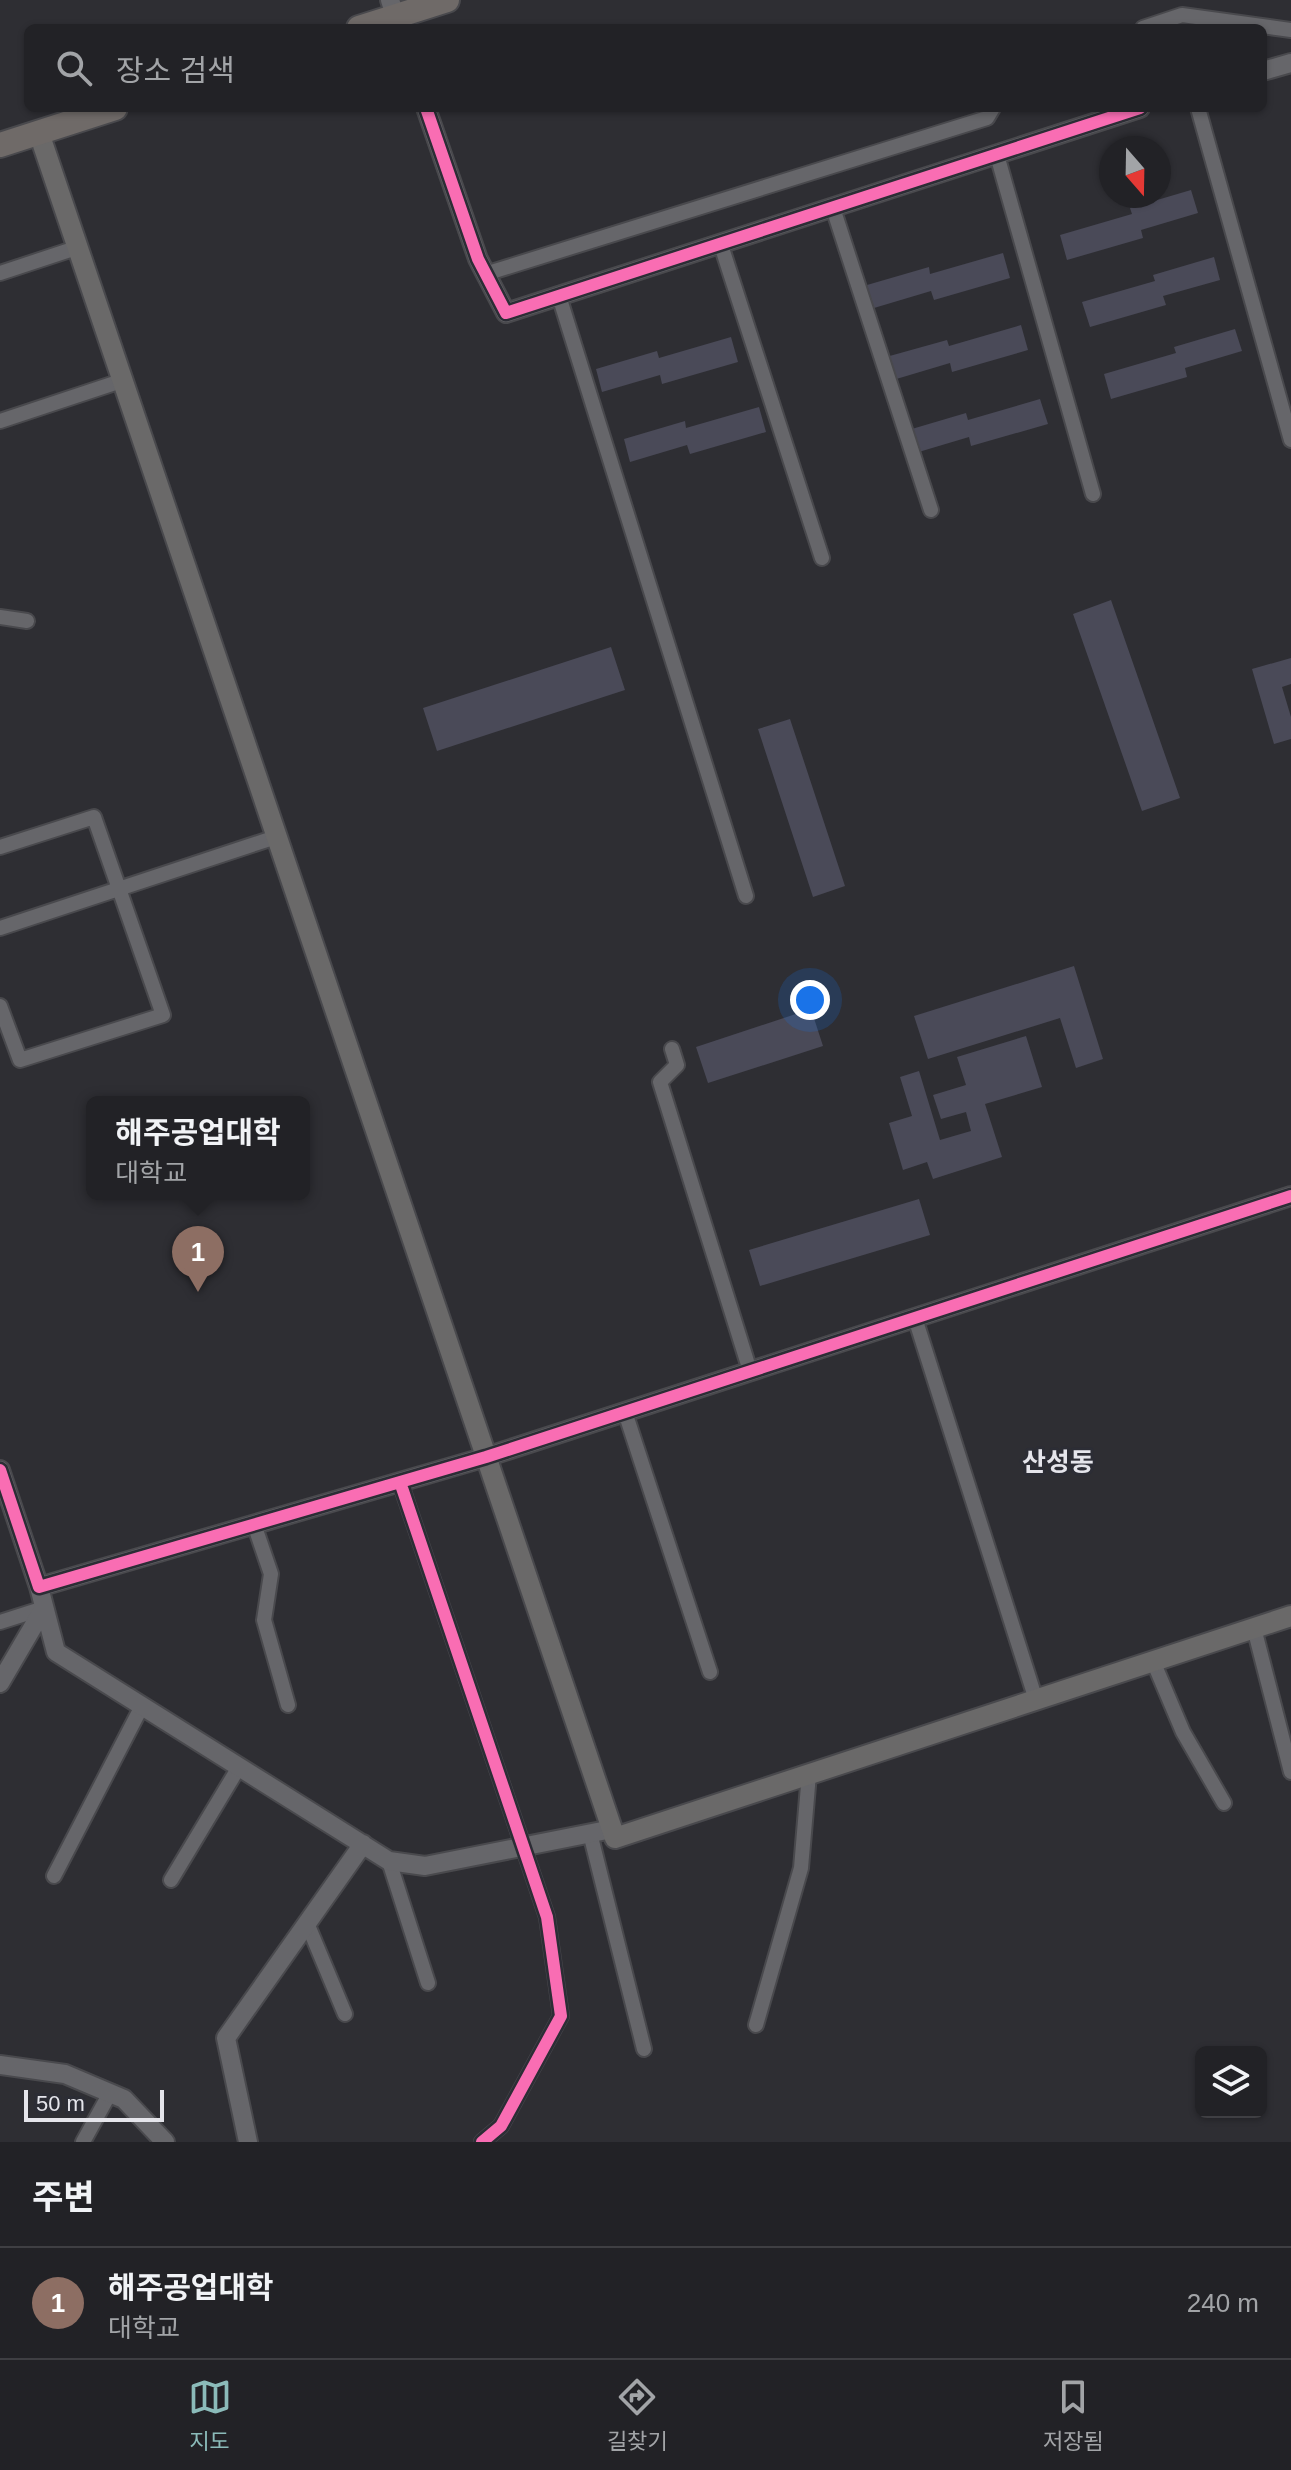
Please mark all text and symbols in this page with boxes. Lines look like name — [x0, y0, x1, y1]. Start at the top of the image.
search box — [24, 24, 1267, 112]
icon: search — [52, 46, 96, 90]
text: 장소 검색 — [116, 54, 235, 87]
north arrow — [1099, 136, 1171, 208]
your location — [790, 980, 830, 1020]
popup — [86, 1096, 310, 1200]
text: 해주공업대학 — [115, 1116, 281, 1149]
text: 대학교 — [115, 1158, 187, 1188]
pin: 1 — [172, 1226, 224, 1292]
district label: 산성동 — [1022, 1447, 1094, 1477]
map controls — [1195, 2046, 1267, 2118]
button: layers — [1195, 2046, 1267, 2118]
scale bar — [24, 2086, 164, 2122]
text: 50 m — [36, 2091, 85, 2116]
text: 주변 — [32, 2178, 95, 2216]
text: 해주공업대학 — [108, 2271, 274, 2304]
text: 1 — [51, 2288, 65, 2318]
text: 240 m — [1187, 2288, 1259, 2318]
text: 대학교 — [108, 2313, 180, 2343]
tab: 지도 — [188, 2375, 232, 2455]
tab: 길찾기 — [607, 2375, 667, 2455]
tab: 저장됨 — [1043, 2375, 1103, 2455]

